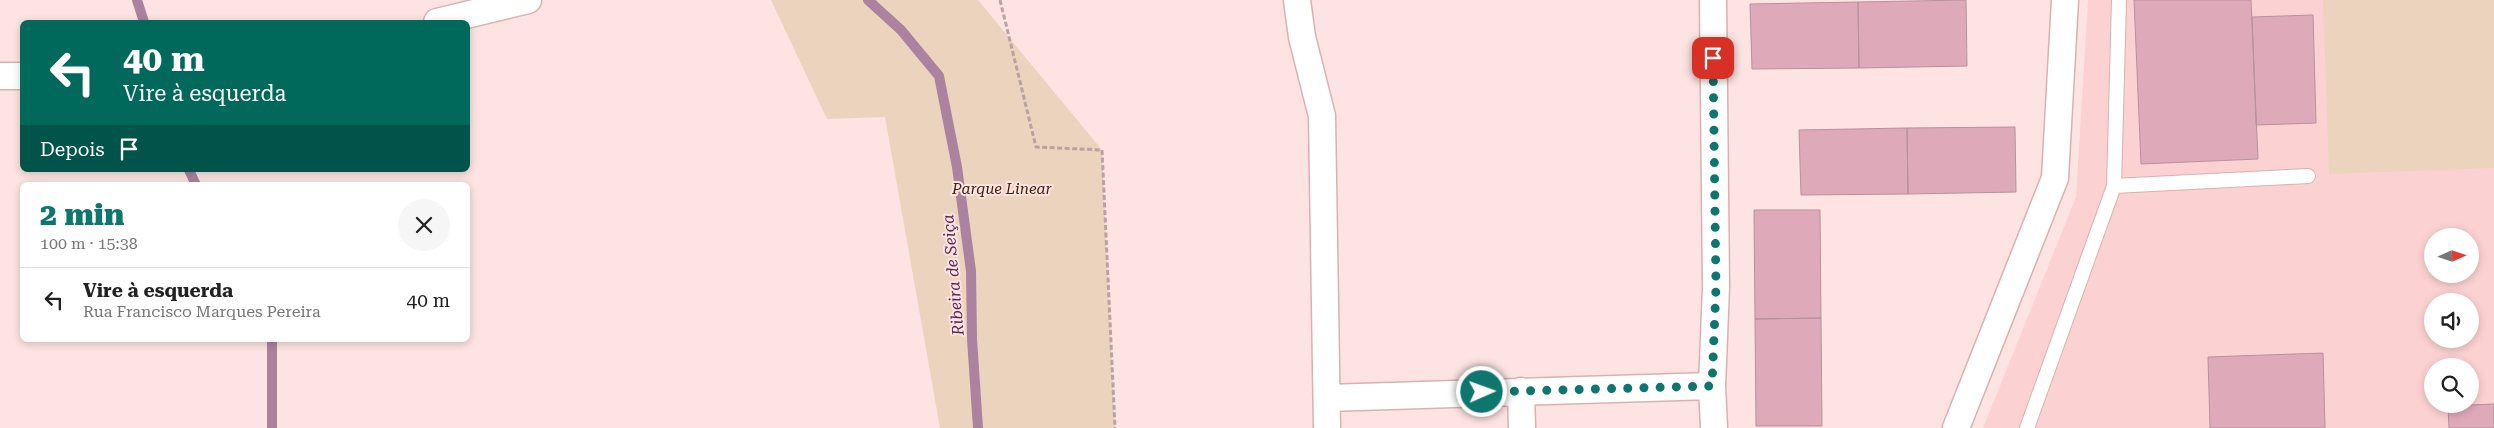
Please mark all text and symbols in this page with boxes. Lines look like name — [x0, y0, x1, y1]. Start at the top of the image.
pin — [1692, 37, 1734, 79]
text: 40 m — [123, 39, 205, 80]
icon: left — [40, 40, 105, 105]
icon: arrive — [1699, 44, 1727, 72]
text: Vire à esquerda — [123, 81, 286, 106]
icon: arrive — [115, 135, 143, 163]
text: Depois — [40, 138, 105, 161]
park label: Parque Linear — [951, 180, 1053, 198]
text: 2 min — [40, 197, 124, 232]
button: close — [398, 199, 450, 251]
water label: Ribeira de Seiça — [938, 213, 968, 337]
north arrow — [2424, 228, 2479, 282]
map controls — [2424, 228, 2479, 413]
text: 100 m · 15:38 — [40, 234, 138, 253]
text: Vire à esquerda — [83, 279, 233, 302]
icon: left — [40, 286, 68, 314]
text: 40 m — [407, 289, 450, 312]
button: sound — [2424, 293, 2479, 348]
text: Rua Francisco Marques Pereira — [83, 302, 321, 321]
button: search — [2424, 358, 2479, 413]
position arrow — [1455, 365, 1507, 417]

